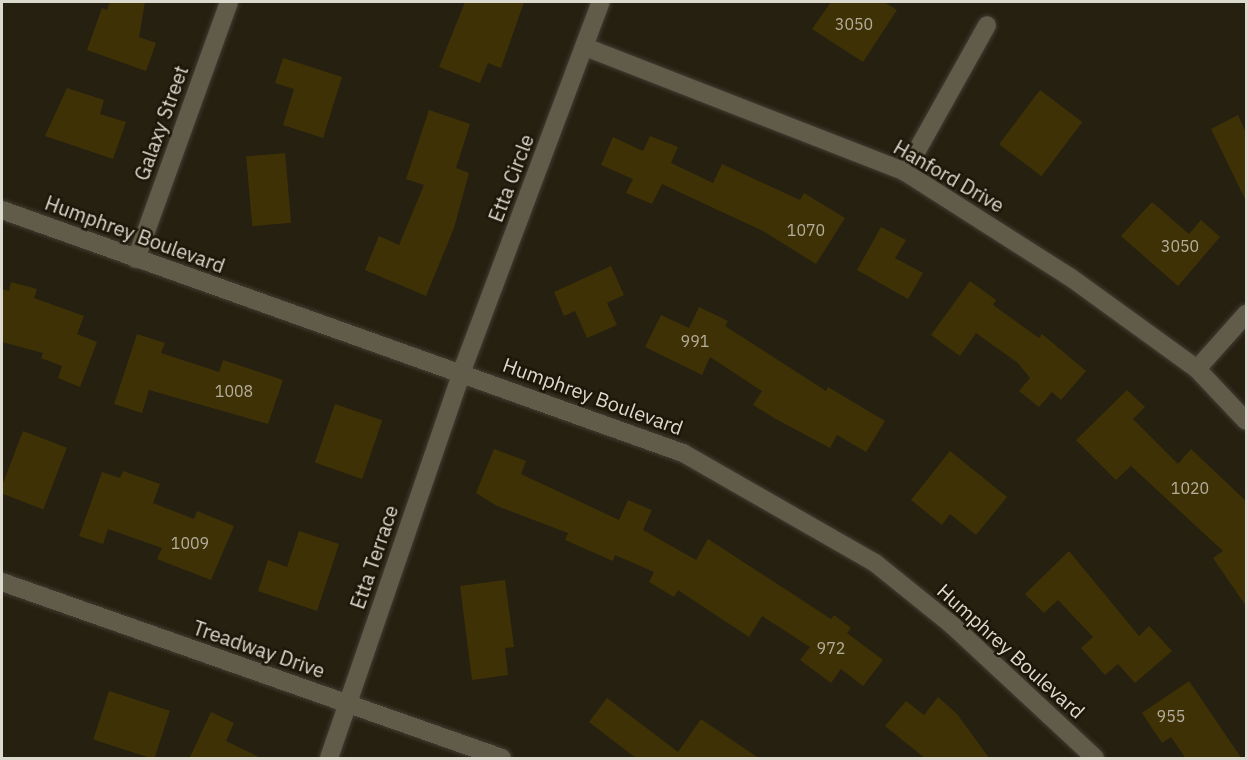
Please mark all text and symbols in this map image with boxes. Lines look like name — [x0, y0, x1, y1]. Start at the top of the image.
house number: 3050 — [835, 14, 873, 34]
street label: Galaxy Street — [129, 62, 193, 184]
street label: Etta Circle — [483, 131, 539, 225]
street label: Hanford Drive — [889, 135, 1009, 217]
street label: Humphrey Boulevard — [42, 190, 228, 278]
house number: 1070 — [787, 220, 825, 240]
house number: 3050 — [1161, 236, 1199, 256]
house number: 991 — [681, 331, 709, 351]
street label: Humphrey Boulevard — [500, 352, 686, 440]
house number: 1008 — [215, 381, 253, 401]
house number: 1020 — [1171, 478, 1209, 498]
street label: Etta Terrace — [345, 502, 403, 612]
house number: 1009 — [171, 533, 209, 553]
street label: Humphrey Boulevard — [932, 579, 1090, 723]
street label: Treadway Drive — [190, 615, 328, 683]
house number: 972 — [817, 638, 845, 658]
house number: 955 — [1157, 706, 1185, 726]

